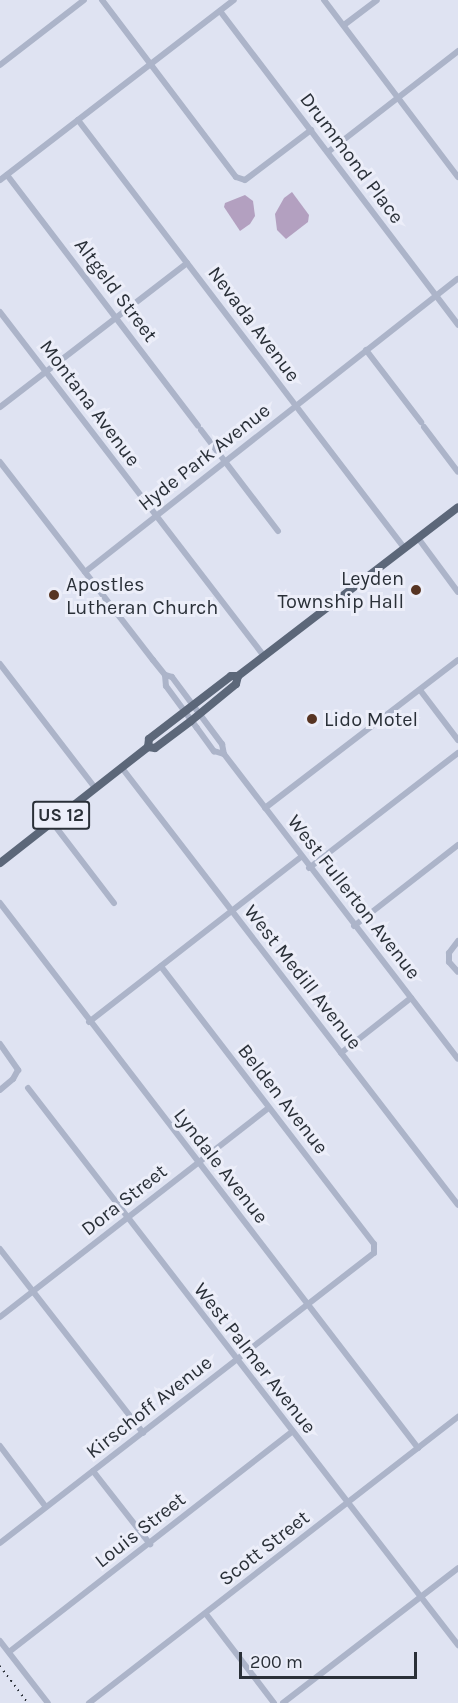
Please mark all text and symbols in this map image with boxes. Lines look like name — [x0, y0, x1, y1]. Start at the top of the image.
street label: Drummond Place — [295, 88, 409, 228]
street label: Altgeld Street — [69, 234, 163, 346]
street label: Nevada Avenue — [203, 261, 305, 387]
street label: Montana Avenue — [35, 335, 145, 471]
street label: Hyde Park Avenue — [133, 398, 275, 516]
place label: Leyden Township Hall — [278, 566, 404, 613]
place label: Apostles Lutheran Church — [66, 572, 218, 619]
marker: Leyden Township Hall — [409, 583, 423, 597]
marker: Apostles Lutheran Church — [47, 588, 61, 602]
place label: Lido Motel — [324, 707, 418, 731]
marker: Lido Motel — [305, 712, 319, 726]
road number: US 12 — [31, 800, 91, 830]
street label: West Fullerton Avenue — [282, 810, 426, 984]
street label: West Medill Avenue — [239, 900, 367, 1054]
street label: Belden Avenue — [233, 1039, 333, 1159]
street label: Lyndale Avenue — [169, 1104, 273, 1228]
street label: Dora Street — [76, 1159, 172, 1241]
street label: West Palmer Avenue — [189, 1278, 321, 1438]
street label: Kirschoff Avenue — [81, 1350, 217, 1464]
street label: Louis Street — [90, 1487, 190, 1573]
street label: Scott Street — [214, 1505, 314, 1591]
scale bar — [242, 1640, 420, 1678]
text: 200 m — [250, 1651, 303, 1673]

